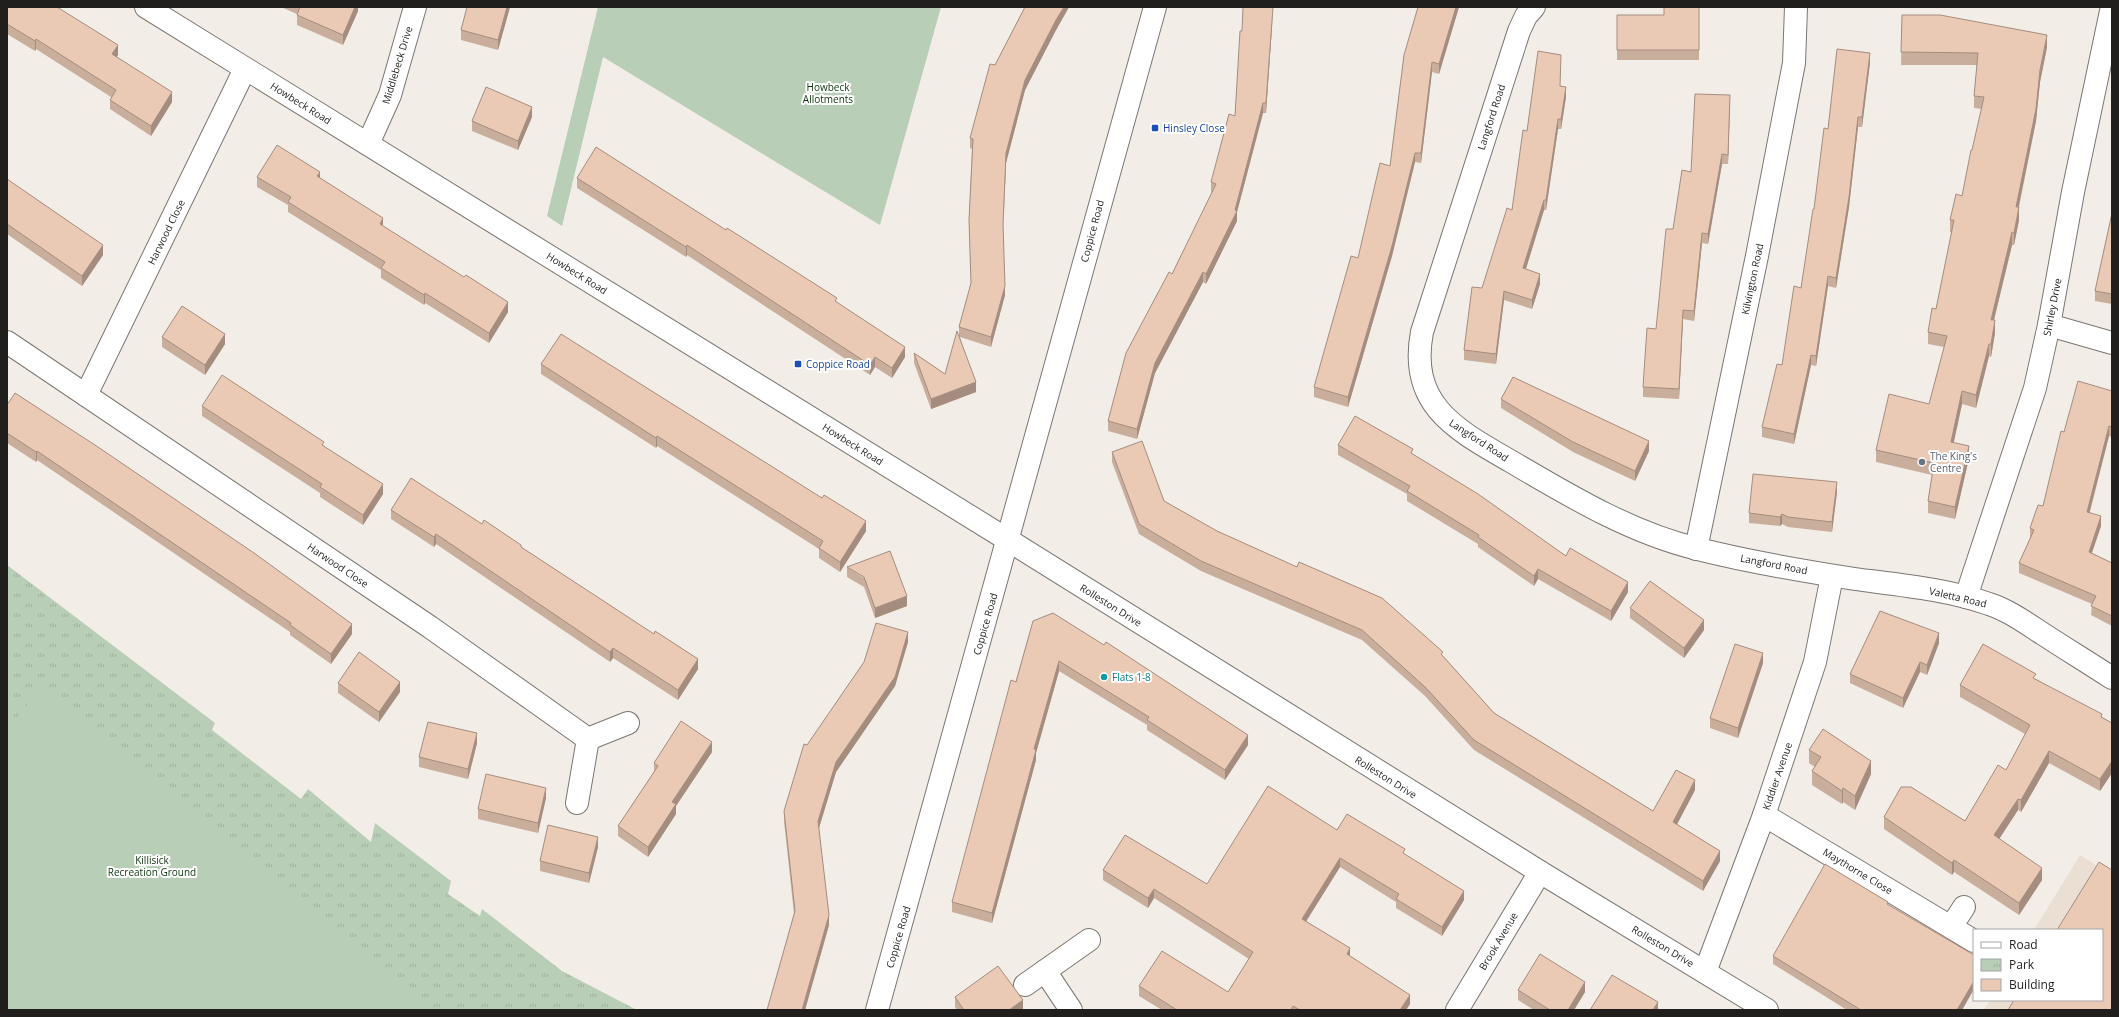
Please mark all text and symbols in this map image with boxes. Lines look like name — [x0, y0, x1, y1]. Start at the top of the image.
street label: Middlebeck Drive — [379, 24, 416, 106]
street label: Howbeck Road — [268, 79, 334, 127]
park label: Howbeck Allotments — [803, 80, 853, 106]
street label: Langford Road — [1474, 82, 1508, 152]
place label: Hinsley Close — [1163, 121, 1225, 135]
marker: Hinsley Close — [1150, 123, 1160, 133]
street label: Harwood Close — [144, 197, 188, 267]
street label: Coppice Road — [1077, 198, 1107, 264]
street label: Kilvington Road — [1738, 242, 1766, 316]
street label: Howbeck Road — [544, 249, 610, 297]
street label: Shirley Drive — [2040, 277, 2065, 337]
place label: Coppice Road — [806, 357, 870, 371]
marker: Coppice Road — [793, 359, 803, 369]
street label: Langford Road — [1447, 416, 1511, 464]
street label: Howbeck Road — [820, 420, 886, 468]
place label: The King's Centre — [1930, 449, 1977, 475]
marker: The King's Centre — [1917, 457, 1927, 467]
street label: Harwood Close — [305, 539, 372, 591]
street label: Langford Road — [1739, 551, 1809, 577]
street label: Rolleston Drive — [1077, 580, 1145, 630]
street label: Valetta Road — [1928, 584, 1988, 610]
street label: Coppice Road — [969, 591, 1001, 657]
place label: Flats 1-8 — [1112, 670, 1151, 684]
marker: Flats 1-8 — [1099, 672, 1109, 682]
street label: Kiddier Avenue — [1759, 740, 1795, 812]
street label: Rolleston Drive — [1352, 752, 1420, 802]
street label: Maythorne Close — [1821, 845, 1896, 898]
park label: Killisick Recreation Ground — [108, 853, 196, 879]
street label: Coppice Road — [882, 904, 914, 970]
street label: Brook Avenue — [1475, 909, 1521, 973]
street label: Rolleston Drive — [1629, 922, 1697, 970]
legend — [1973, 929, 2103, 1001]
text: Road — [2009, 936, 2038, 953]
text: Park — [2009, 956, 2035, 973]
text: Building — [2009, 976, 2055, 993]

